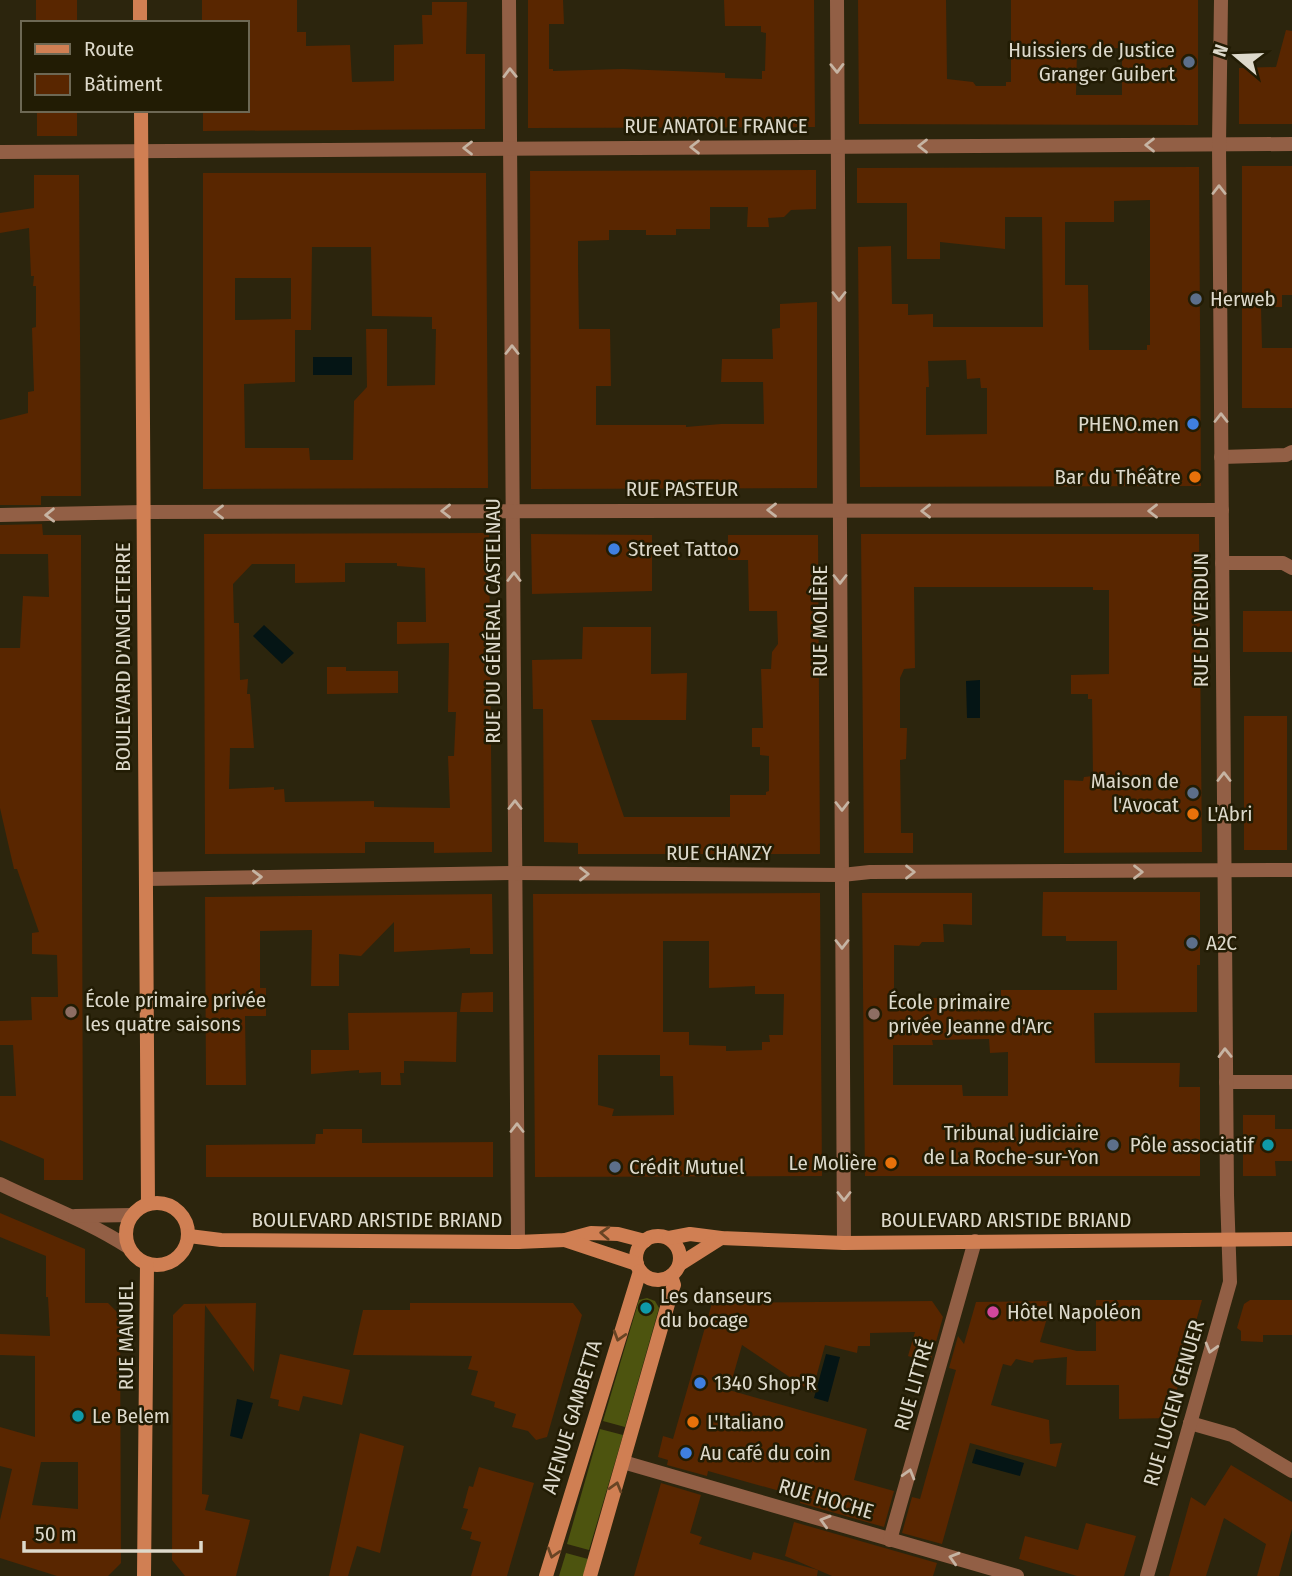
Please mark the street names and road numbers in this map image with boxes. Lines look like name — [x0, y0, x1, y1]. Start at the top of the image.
street label: RUE ANATOLE FRANCE — [624, 113, 808, 139]
street label: RUE PASTEUR — [626, 476, 739, 502]
street label: RUE DU GÉNÉRAL CASTELNAU — [480, 498, 506, 744]
street label: BOULEVARD D'ANGLETERRE — [110, 542, 136, 772]
street label: RUE DE VERDUN — [1188, 553, 1214, 687]
street label: RUE MOLIÈRE — [807, 565, 833, 677]
street label: RUE CHANZY — [666, 840, 773, 866]
street label: BOULEVARD ARISTIDE BRIAND — [252, 1207, 502, 1233]
street label: BOULEVARD ARISTIDE BRIAND — [881, 1207, 1131, 1233]
street label: RUE MANUEL — [113, 1281, 139, 1390]
street label: RUE LUCIEN GENUER — [1138, 1316, 1210, 1489]
street label: RUE LITTRÉ — [889, 1336, 939, 1434]
street label: AVENUE GAMBETTA — [536, 1337, 608, 1497]
street label: RUE HOCHE — [776, 1473, 877, 1525]

